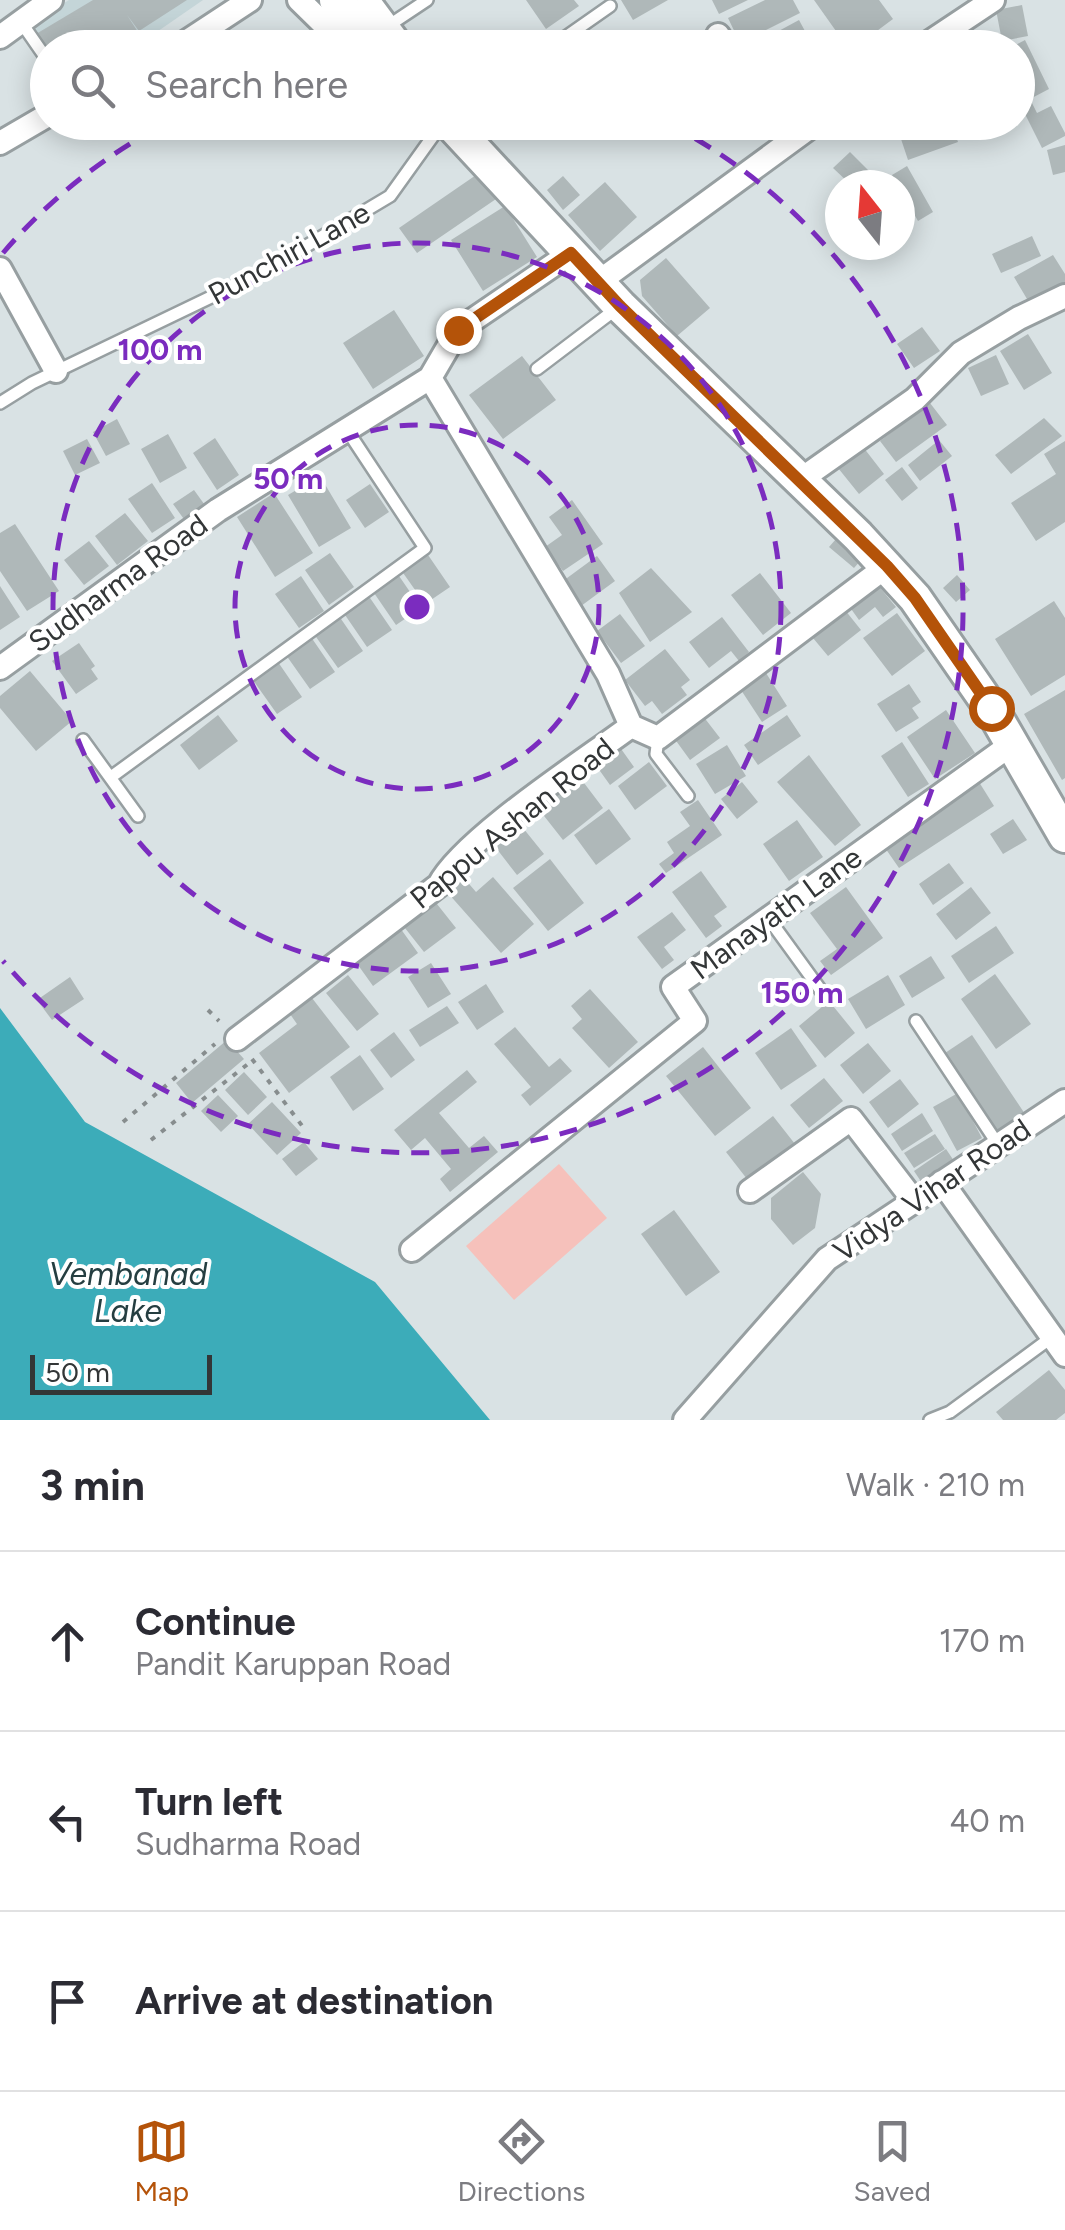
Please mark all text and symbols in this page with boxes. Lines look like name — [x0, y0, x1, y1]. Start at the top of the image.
search box — [30, 30, 1035, 140]
icon: search — [65, 58, 120, 113]
text: Search here — [145, 62, 348, 108]
north arrow — [825, 170, 915, 260]
street label: Punchiri Lane — [202, 193, 376, 313]
route end — [436, 308, 482, 354]
text: 100 m — [118, 331, 202, 368]
text: 50 m — [253, 460, 323, 497]
street label: Sudharma Road — [21, 506, 215, 660]
centre of rings — [399, 589, 435, 625]
route start — [969, 686, 1015, 732]
street label: Pappu Ashan Road — [403, 729, 621, 917]
street label: Manayath Lane — [683, 838, 869, 988]
text: 150 m — [761, 974, 843, 1011]
street label: Vidya Vihar Road — [826, 1110, 1038, 1270]
water label: Vembanad Lake — [49, 1255, 208, 1330]
scale bar — [30, 1350, 212, 1394]
text: 50 m — [45, 1355, 110, 1389]
text: 3 min — [40, 1460, 145, 1511]
text: Walk · 210 m — [846, 1466, 1025, 1504]
text: Continue — [135, 1599, 296, 1645]
icon: ahead — [40, 1614, 95, 1669]
text: 170 m — [939, 1622, 1025, 1660]
text: Pandit Karuppan Road — [135, 1645, 451, 1683]
text: Turn left — [135, 1779, 283, 1825]
icon: left — [40, 1794, 95, 1849]
text: 40 m — [949, 1802, 1025, 1840]
text: Sudharma Road — [135, 1825, 361, 1863]
icon: arrive — [40, 1974, 95, 2029]
text: Arrive at destination — [135, 1978, 493, 2024]
tab: Map — [134, 2114, 189, 2208]
tab: Directions — [458, 2114, 585, 2208]
tab: Saved — [854, 2114, 931, 2208]

